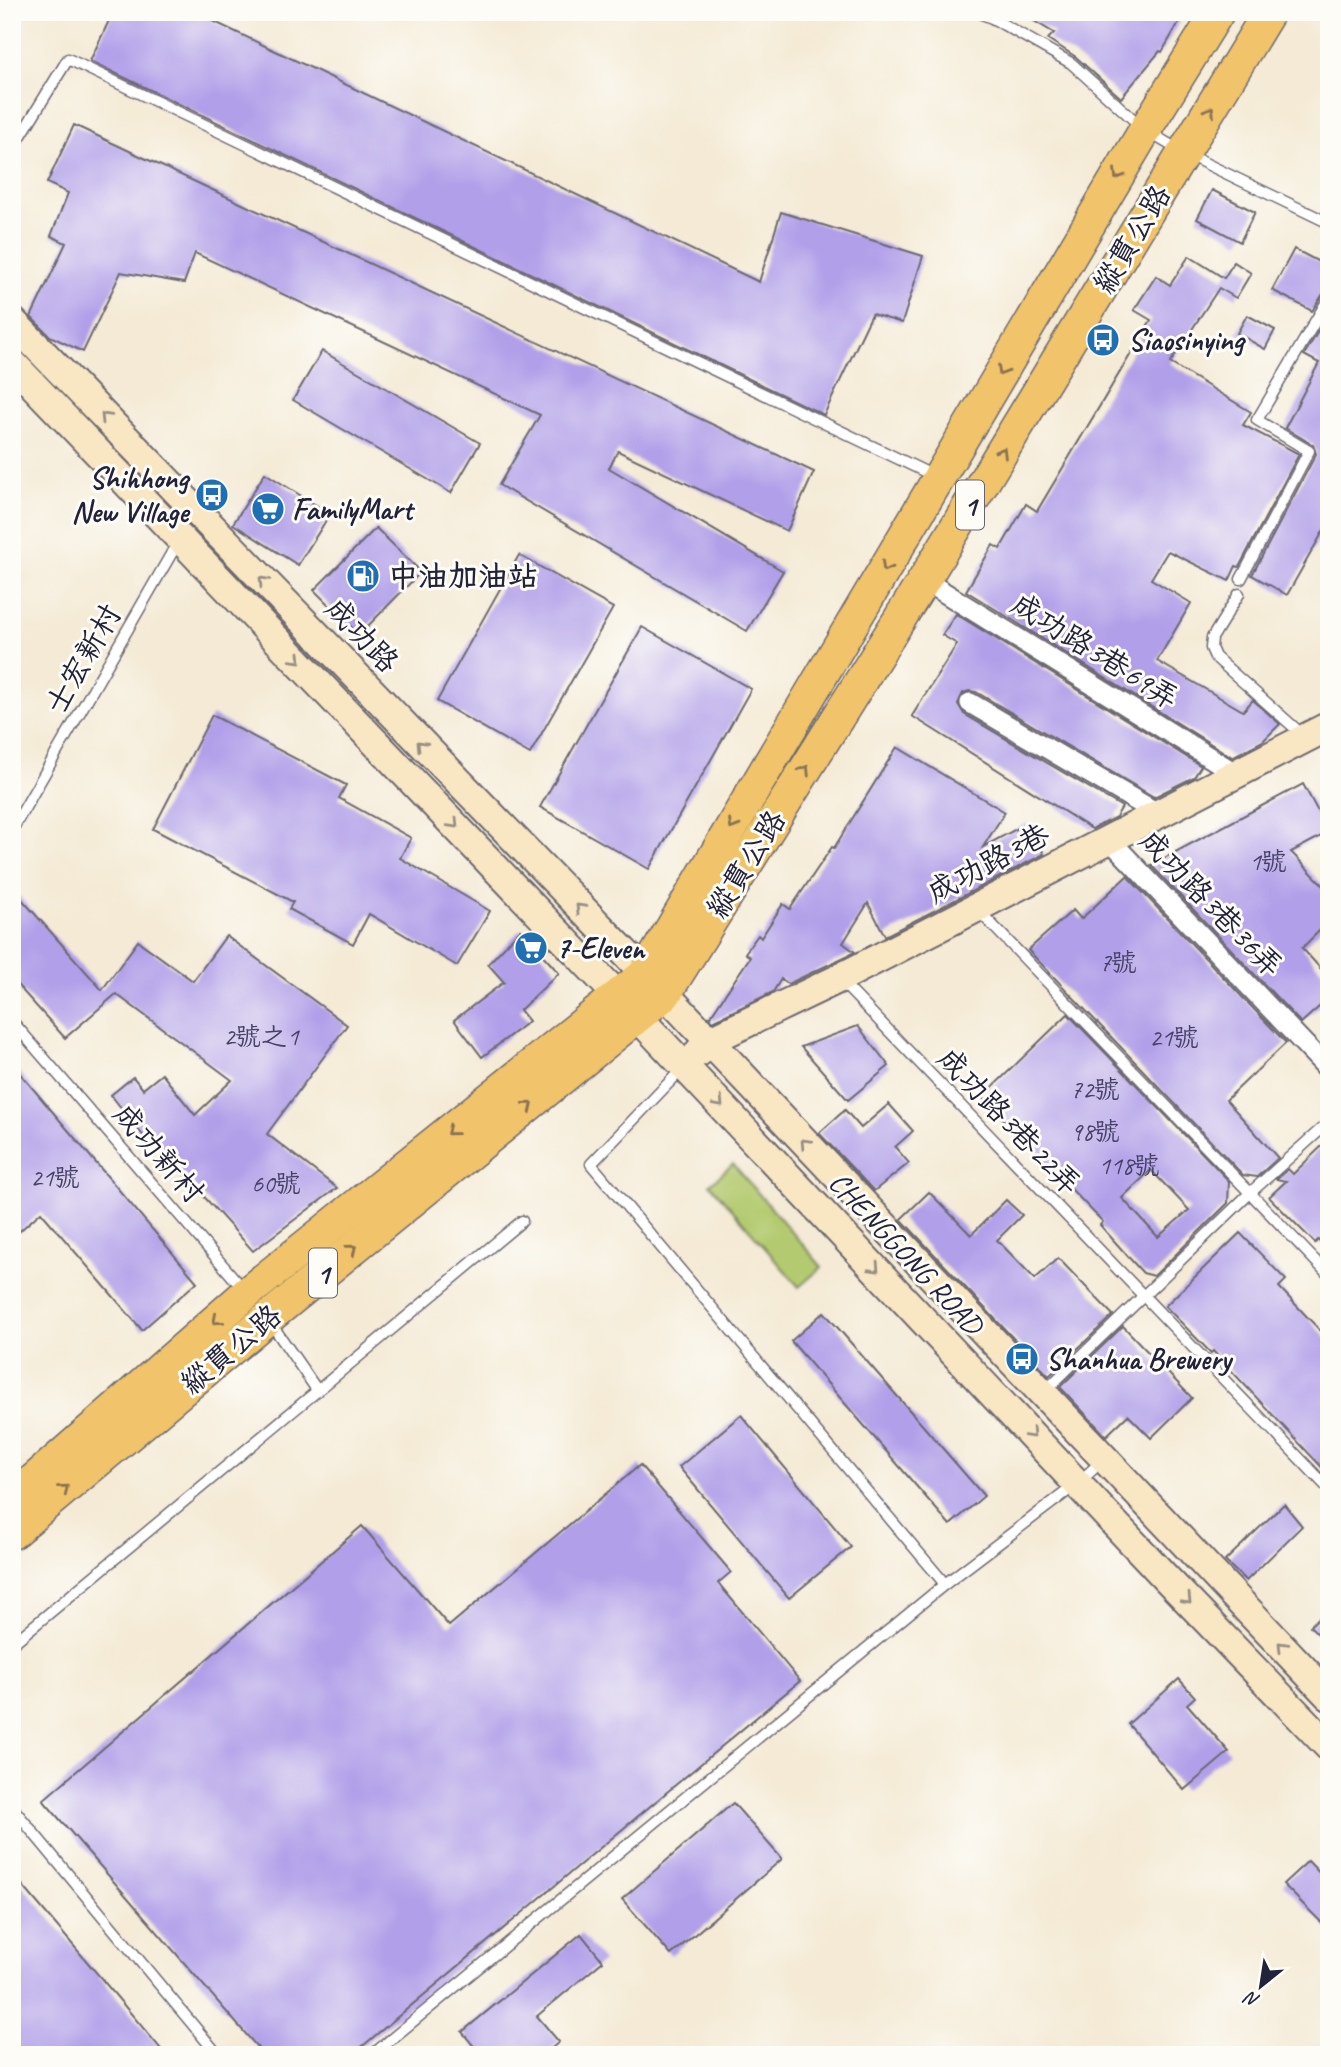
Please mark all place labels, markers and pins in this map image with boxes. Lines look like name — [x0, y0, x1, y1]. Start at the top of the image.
bus stop icon: Siaosinying — [1084, 321, 1122, 359]
place label: Siaosinying — [1128, 321, 1247, 359]
place label: Shihhong New Village — [72, 459, 191, 531]
bus stop icon: Shihhong New Village — [193, 476, 231, 514]
supermarket icon: FamilyMart — [249, 490, 287, 528]
place label: FamilyMart — [292, 490, 415, 528]
fuel station icon: 中油加油站 — [344, 557, 382, 595]
place label: 中油加油站 — [388, 557, 538, 595]
supermarket icon: 7-Eleven — [512, 929, 550, 967]
place label: 7-Eleven — [556, 929, 646, 967]
bus stop icon: Shanhua Brewery — [1003, 1340, 1041, 1378]
place label: Shanhua Brewery — [1046, 1340, 1233, 1378]

